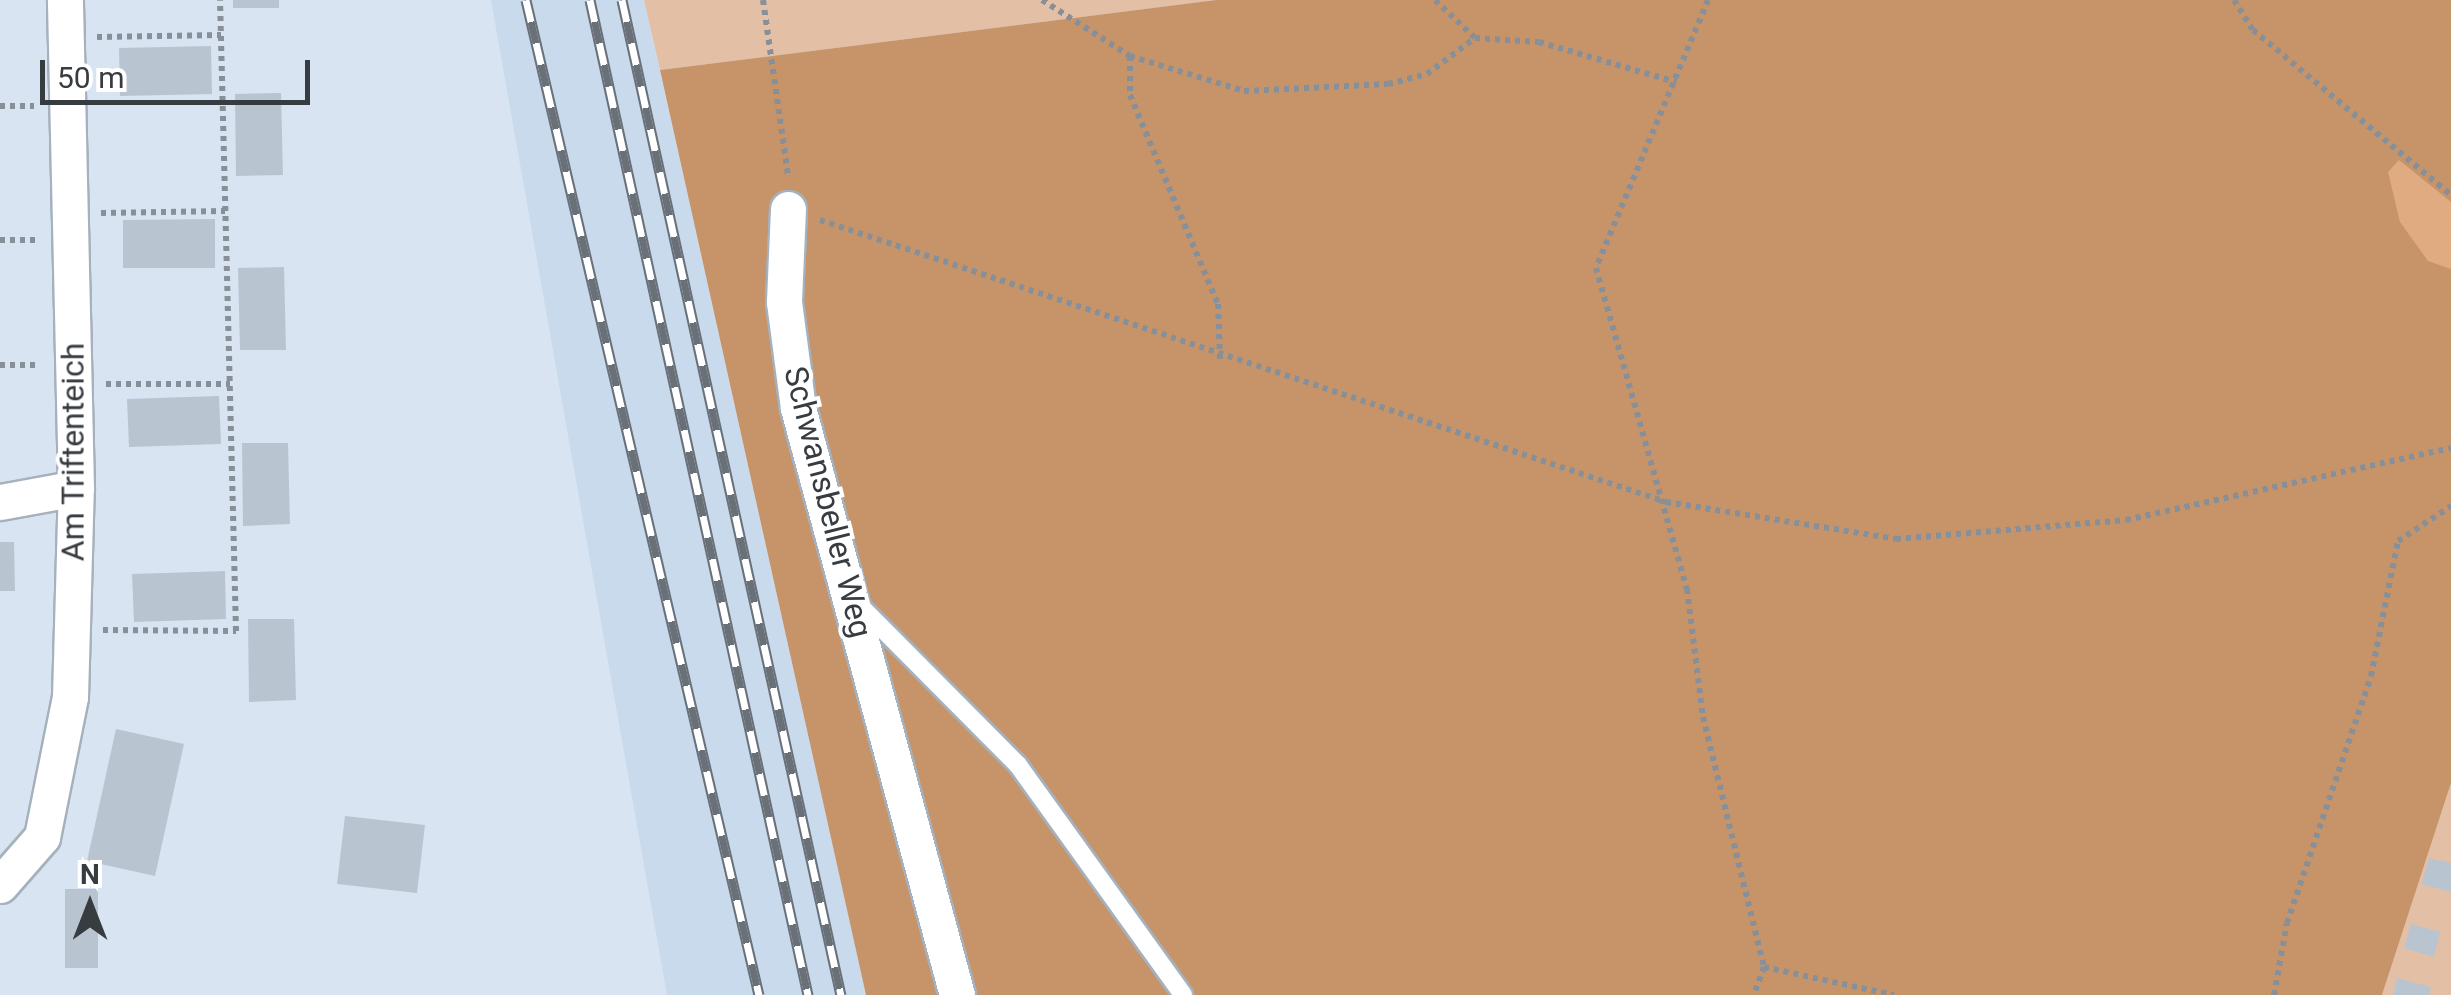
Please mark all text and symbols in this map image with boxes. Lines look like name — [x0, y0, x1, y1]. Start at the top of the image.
scale bar — [45, 40, 315, 102]
text: 50 m — [57, 60, 124, 95]
street label: Am Triftenteich — [54, 342, 92, 562]
street label: Schwansbeller Weg — [776, 362, 880, 642]
north arrow — [40, 855, 140, 955]
text: N — [80, 858, 100, 891]

